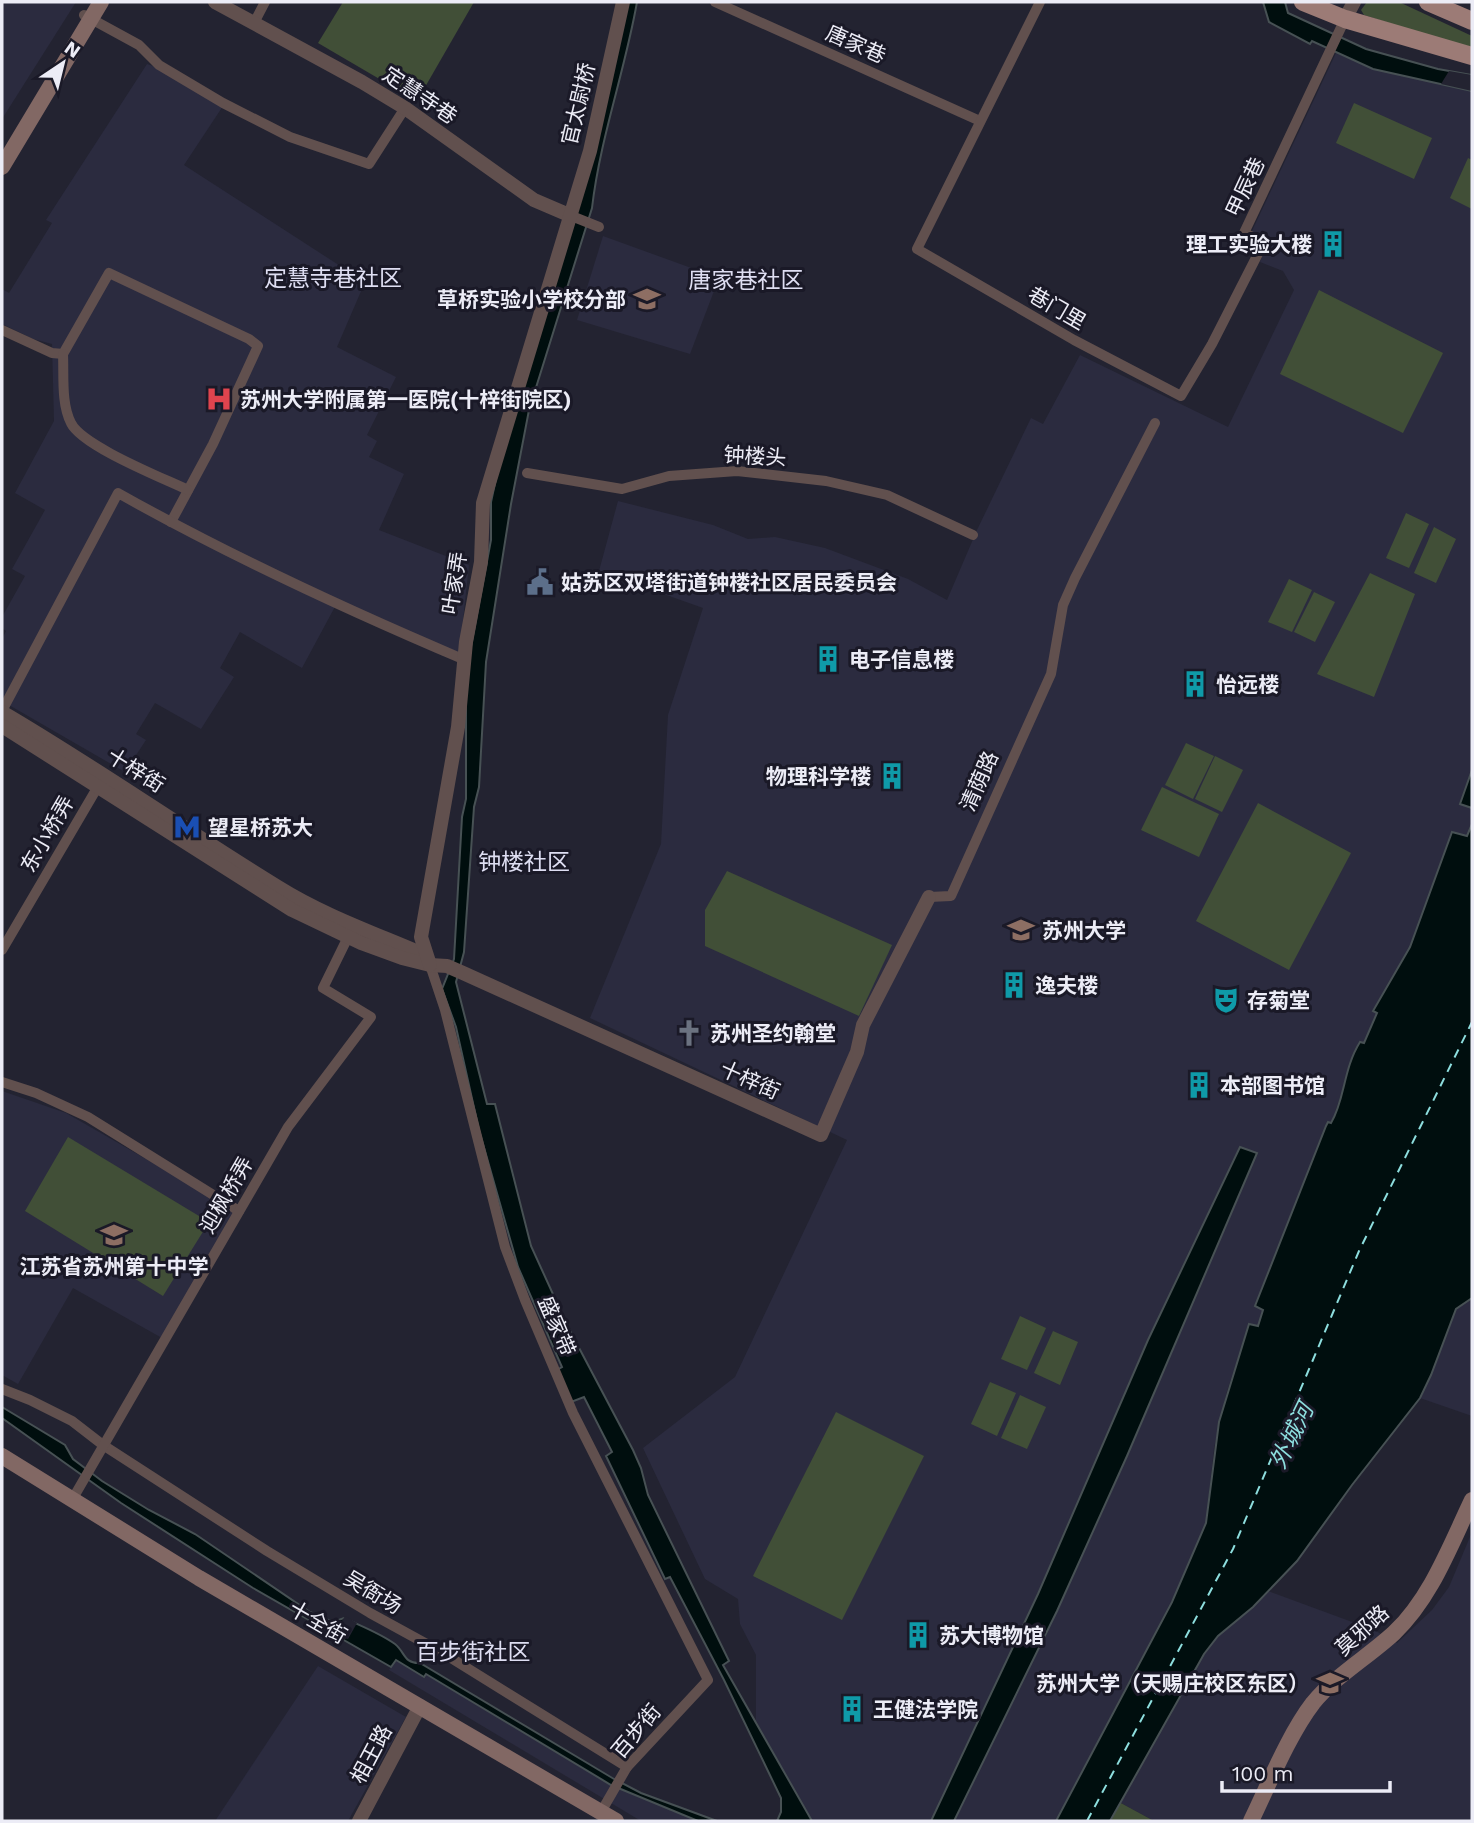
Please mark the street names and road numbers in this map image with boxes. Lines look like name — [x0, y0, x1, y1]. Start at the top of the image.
street label: 唐家巷 — [822, 20, 890, 68]
street label: 官太尉桥 — [556, 60, 600, 148]
street label: 定慧寺巷 — [378, 61, 462, 129]
street label: 甲辰巷 — [1220, 153, 1270, 221]
street label: 巷门里 — [1023, 281, 1091, 335]
street label: 钟楼头 — [723, 442, 787, 470]
street label: 叶家弄 — [437, 550, 471, 616]
street label: 十梓街 — [103, 743, 169, 797]
street label: 清荫路 — [955, 747, 1003, 815]
street label: 东小桥弄 — [15, 791, 79, 877]
street label: 十梓街 — [716, 1056, 784, 1104]
street label: 迎枫桥弄 — [194, 1152, 258, 1238]
street label: 盛家带 — [533, 1292, 581, 1360]
street label: 吴衙场 — [340, 1565, 406, 1619]
street label: 十全街 — [284, 1595, 352, 1649]
street label: 莫邪路 — [1330, 1600, 1394, 1660]
street label: 百步街 — [606, 1699, 666, 1763]
street label: 相王路 — [345, 1720, 397, 1788]

